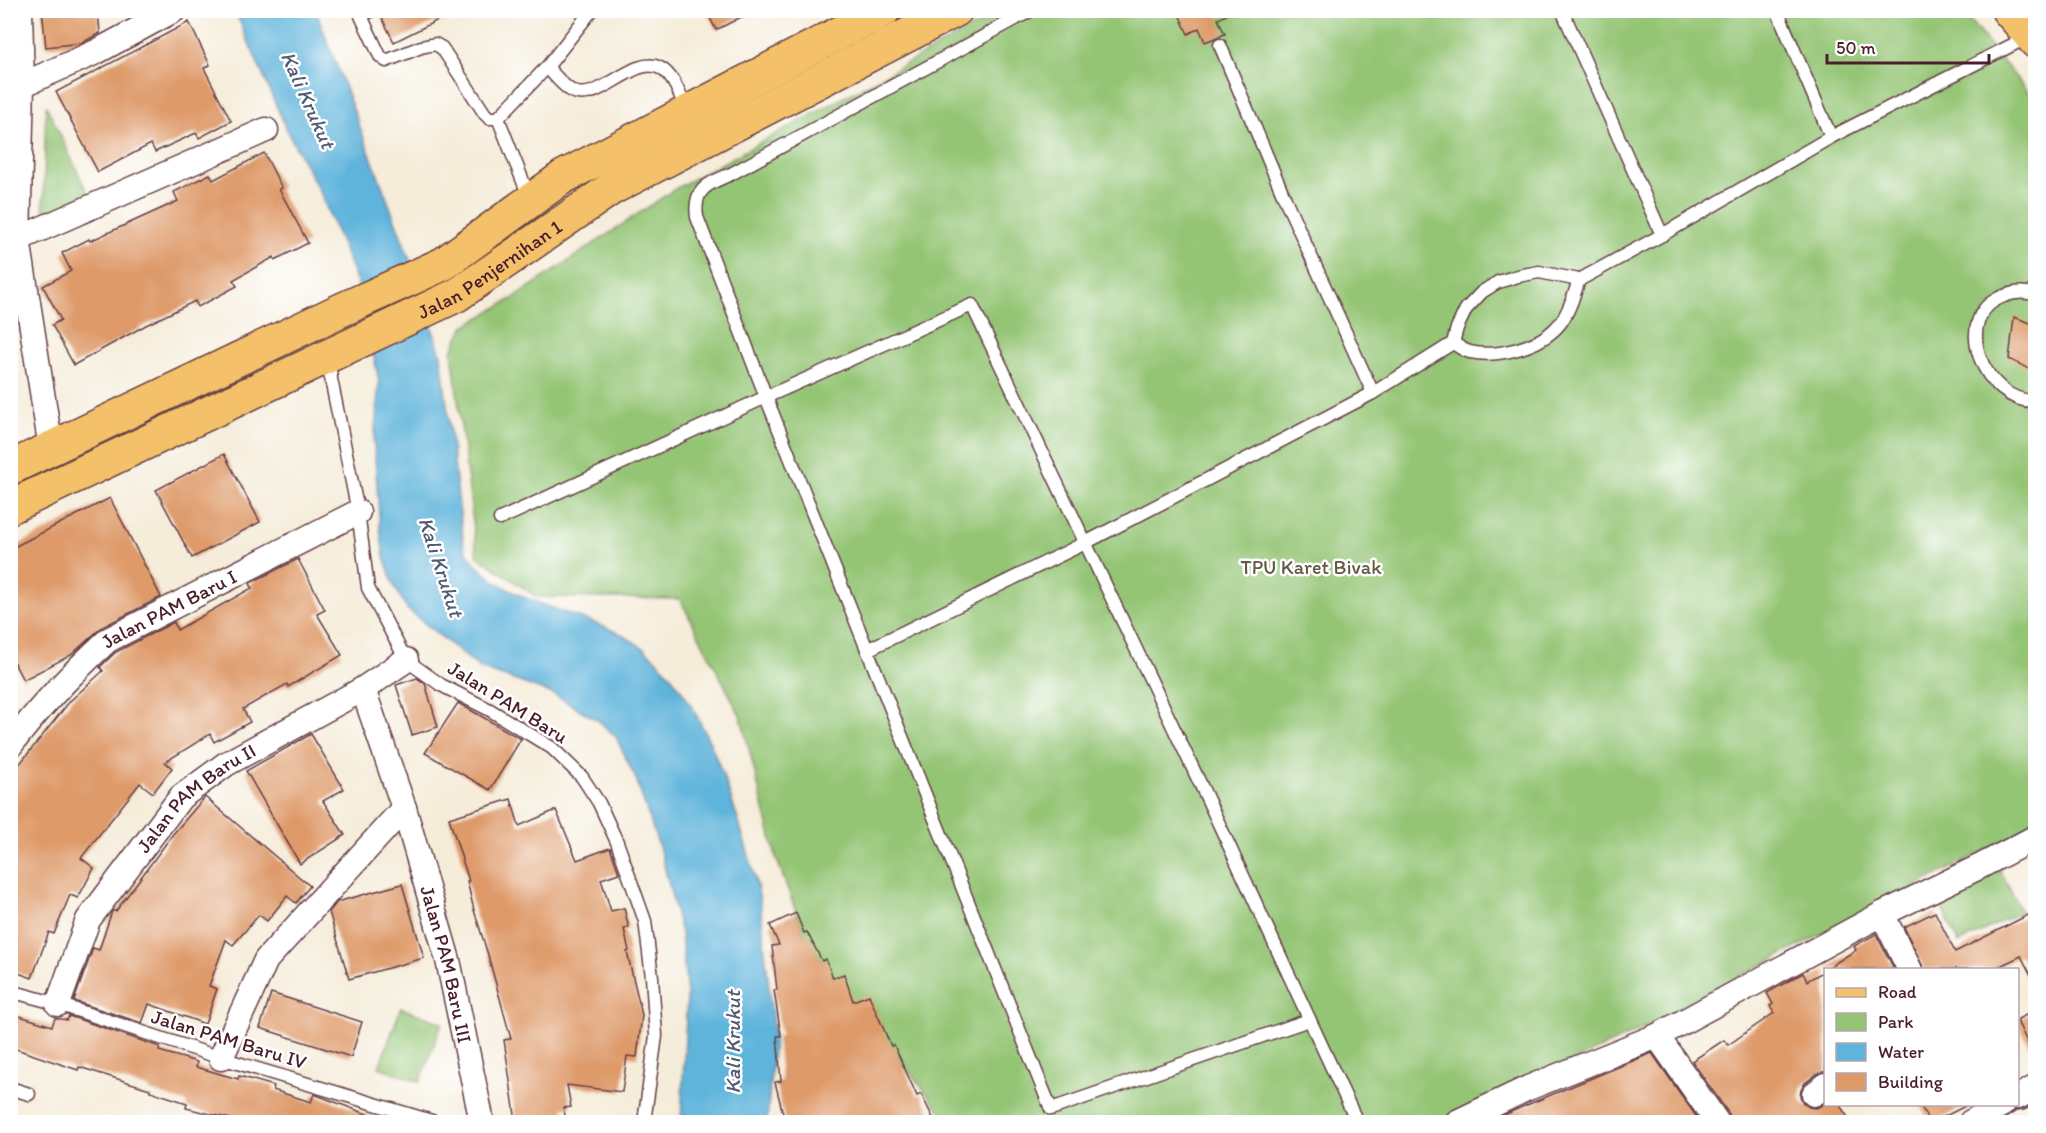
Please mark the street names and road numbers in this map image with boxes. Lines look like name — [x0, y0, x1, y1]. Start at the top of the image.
street label: Jalan Penjernihan 1 — [414, 214, 566, 324]
street label: Jalan PAM Baru I — [95, 564, 241, 653]
street label: Jalan PAM Baru — [444, 656, 572, 748]
street label: Jalan PAM Baru II — [131, 738, 260, 857]
street label: Jalan PAM Baru III — [415, 883, 477, 1045]
street label: Jalan PAM Baru IV — [149, 1004, 310, 1074]

